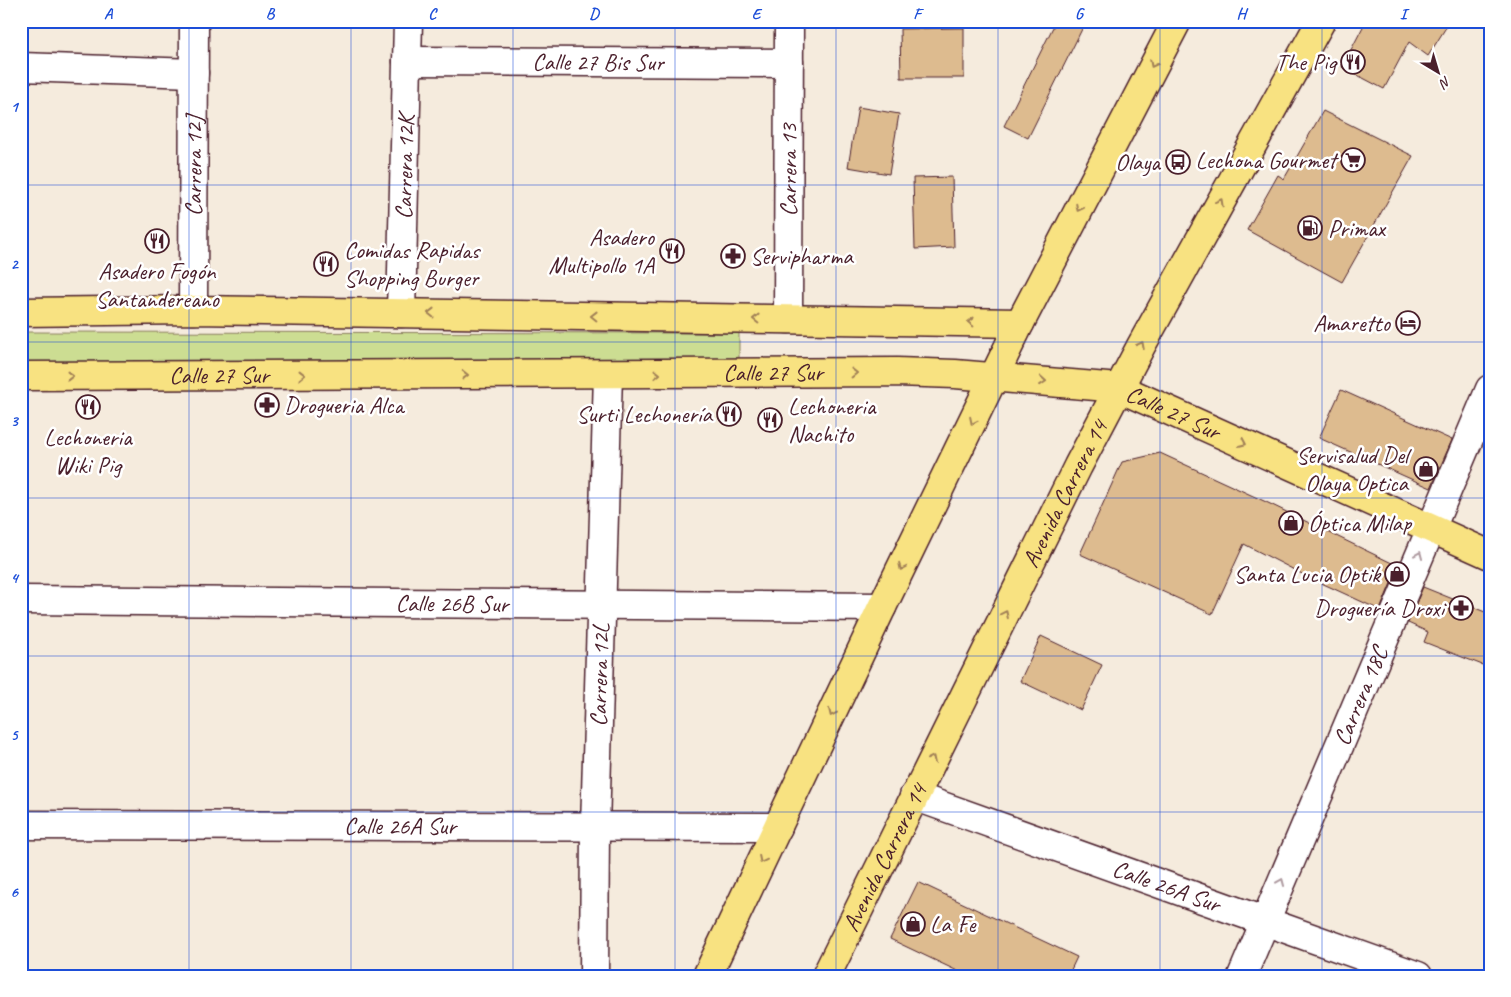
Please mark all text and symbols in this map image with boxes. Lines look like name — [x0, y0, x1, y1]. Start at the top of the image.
text: A — [104, 4, 114, 24]
text: B — [266, 4, 276, 24]
text: C — [428, 4, 438, 24]
text: D — [589, 4, 600, 24]
text: E — [752, 4, 763, 24]
text: F — [913, 4, 924, 24]
text: G — [1075, 4, 1085, 24]
text: H — [1236, 4, 1248, 24]
text: I — [1400, 4, 1410, 24]
street label: Calle 27 Bis Sur — [532, 47, 666, 77]
place label: The Pig — [1275, 47, 1338, 77]
north arrow — [1414, 48, 1464, 98]
restaurant icon: The Pig — [1340, 49, 1366, 75]
one-way arrow — [1149, 59, 1159, 68]
text: N — [1435, 72, 1454, 93]
text: 1 — [10, 97, 19, 117]
street label: Carrera 12K — [388, 109, 421, 220]
street label: Carrera 12J — [178, 112, 209, 216]
street label: Carrera 13 — [773, 121, 804, 216]
place label: Lechona Gourmet — [1196, 145, 1339, 175]
place label: Olaya — [1115, 147, 1161, 177]
supermarket icon: Lechona Gourmet — [1340, 147, 1366, 173]
bus stop icon: Olaya — [1165, 149, 1191, 175]
one-way arrow — [1213, 198, 1223, 207]
one-way arrow — [1075, 203, 1085, 212]
place label: Primax — [1328, 213, 1387, 243]
fuel station icon: Primax — [1297, 215, 1323, 241]
place label: Asadero Multipollo 1A — [549, 222, 656, 280]
restaurant icon: Asadero Fogón Santandereano — [144, 228, 170, 254]
place label: Comidas Rapidas Shopping Burger — [344, 235, 481, 293]
restaurant icon: Asadero Multipollo 1A — [659, 238, 685, 264]
place label: Servipharma — [750, 241, 854, 271]
pharmacy icon: Servipharma — [720, 243, 746, 269]
restaurant icon: Comidas Rapidas Shopping Burger — [313, 251, 339, 277]
text: 2 — [10, 254, 19, 274]
place label: Asadero Fogón Santandereano — [95, 256, 220, 314]
one-way arrow — [427, 308, 435, 319]
place label: Amaretto — [1313, 308, 1392, 338]
hotel icon: Amaretto — [1395, 310, 1421, 336]
one-way arrow — [589, 311, 597, 321]
one-way arrow — [752, 314, 760, 324]
one-way arrow — [967, 317, 974, 327]
one-way arrow — [1135, 341, 1145, 350]
street label: Calle 27 Sur — [723, 357, 825, 388]
street label: Calle 27 Sur — [169, 360, 271, 390]
one-way arrow — [851, 368, 859, 378]
one-way arrow — [654, 369, 661, 379]
one-way arrow — [299, 370, 307, 380]
one-way arrow — [462, 370, 469, 380]
one-way arrow — [66, 371, 74, 381]
one-way arrow — [1039, 375, 1047, 386]
street label: Calle 27 Sur — [1121, 378, 1227, 447]
place label: Drogueria Alca — [284, 390, 406, 420]
place label: Lechoneria Nachito — [788, 391, 877, 449]
pharmacy icon: Drogueria Alca — [254, 392, 280, 418]
restaurant icon: Lechoneria Wiki Pig — [75, 394, 101, 420]
place label: Surti Lechonería — [576, 399, 714, 429]
restaurant icon: Surti Lechonería — [716, 401, 742, 427]
restaurant icon: Lechoneria Nachito — [757, 407, 783, 433]
text: 3 — [10, 411, 19, 431]
street label: Avenida Carrera 14 — [1015, 413, 1115, 572]
one-way arrow — [969, 415, 979, 424]
place label: Lechoneria Wiki Pig — [44, 422, 133, 480]
one-way arrow — [1238, 437, 1247, 447]
place label: Servisalud Del Olaya Optica — [1296, 440, 1412, 498]
shop icon: Servisalud Del Olaya Optica — [1413, 456, 1439, 482]
place label: Óptica Milap — [1308, 508, 1413, 538]
shop icon: Óptica Milap — [1278, 510, 1304, 536]
one-way arrow — [1413, 551, 1423, 560]
place label: Santa Lucia Optik — [1234, 559, 1382, 589]
shop icon: Santa Lucia Optik — [1384, 561, 1410, 587]
one-way arrow — [898, 562, 908, 571]
text: 4 — [10, 568, 19, 588]
street label: Calle 26B Sur — [396, 588, 511, 619]
place label: Droguería Droxi — [1314, 593, 1448, 623]
pharmacy icon: Droguería Droxi — [1448, 595, 1474, 621]
one-way arrow — [998, 610, 1008, 619]
street label: Carrera 12L — [583, 622, 616, 727]
street label: Carrera 18C — [1326, 640, 1395, 750]
one-way arrow — [828, 708, 838, 717]
text: 5 — [11, 725, 20, 745]
one-way arrow — [926, 755, 936, 764]
street label: Avenida Carrera 14 — [835, 777, 935, 936]
street label: Calle 26A Sur — [344, 811, 458, 841]
street label: Calle 26A Sur — [1109, 853, 1226, 920]
one-way arrow — [758, 855, 769, 864]
one-way arrow — [1276, 879, 1286, 887]
text: 6 — [10, 882, 19, 902]
place label: La Fe — [930, 909, 977, 939]
shop icon: La Fe — [900, 911, 926, 937]

